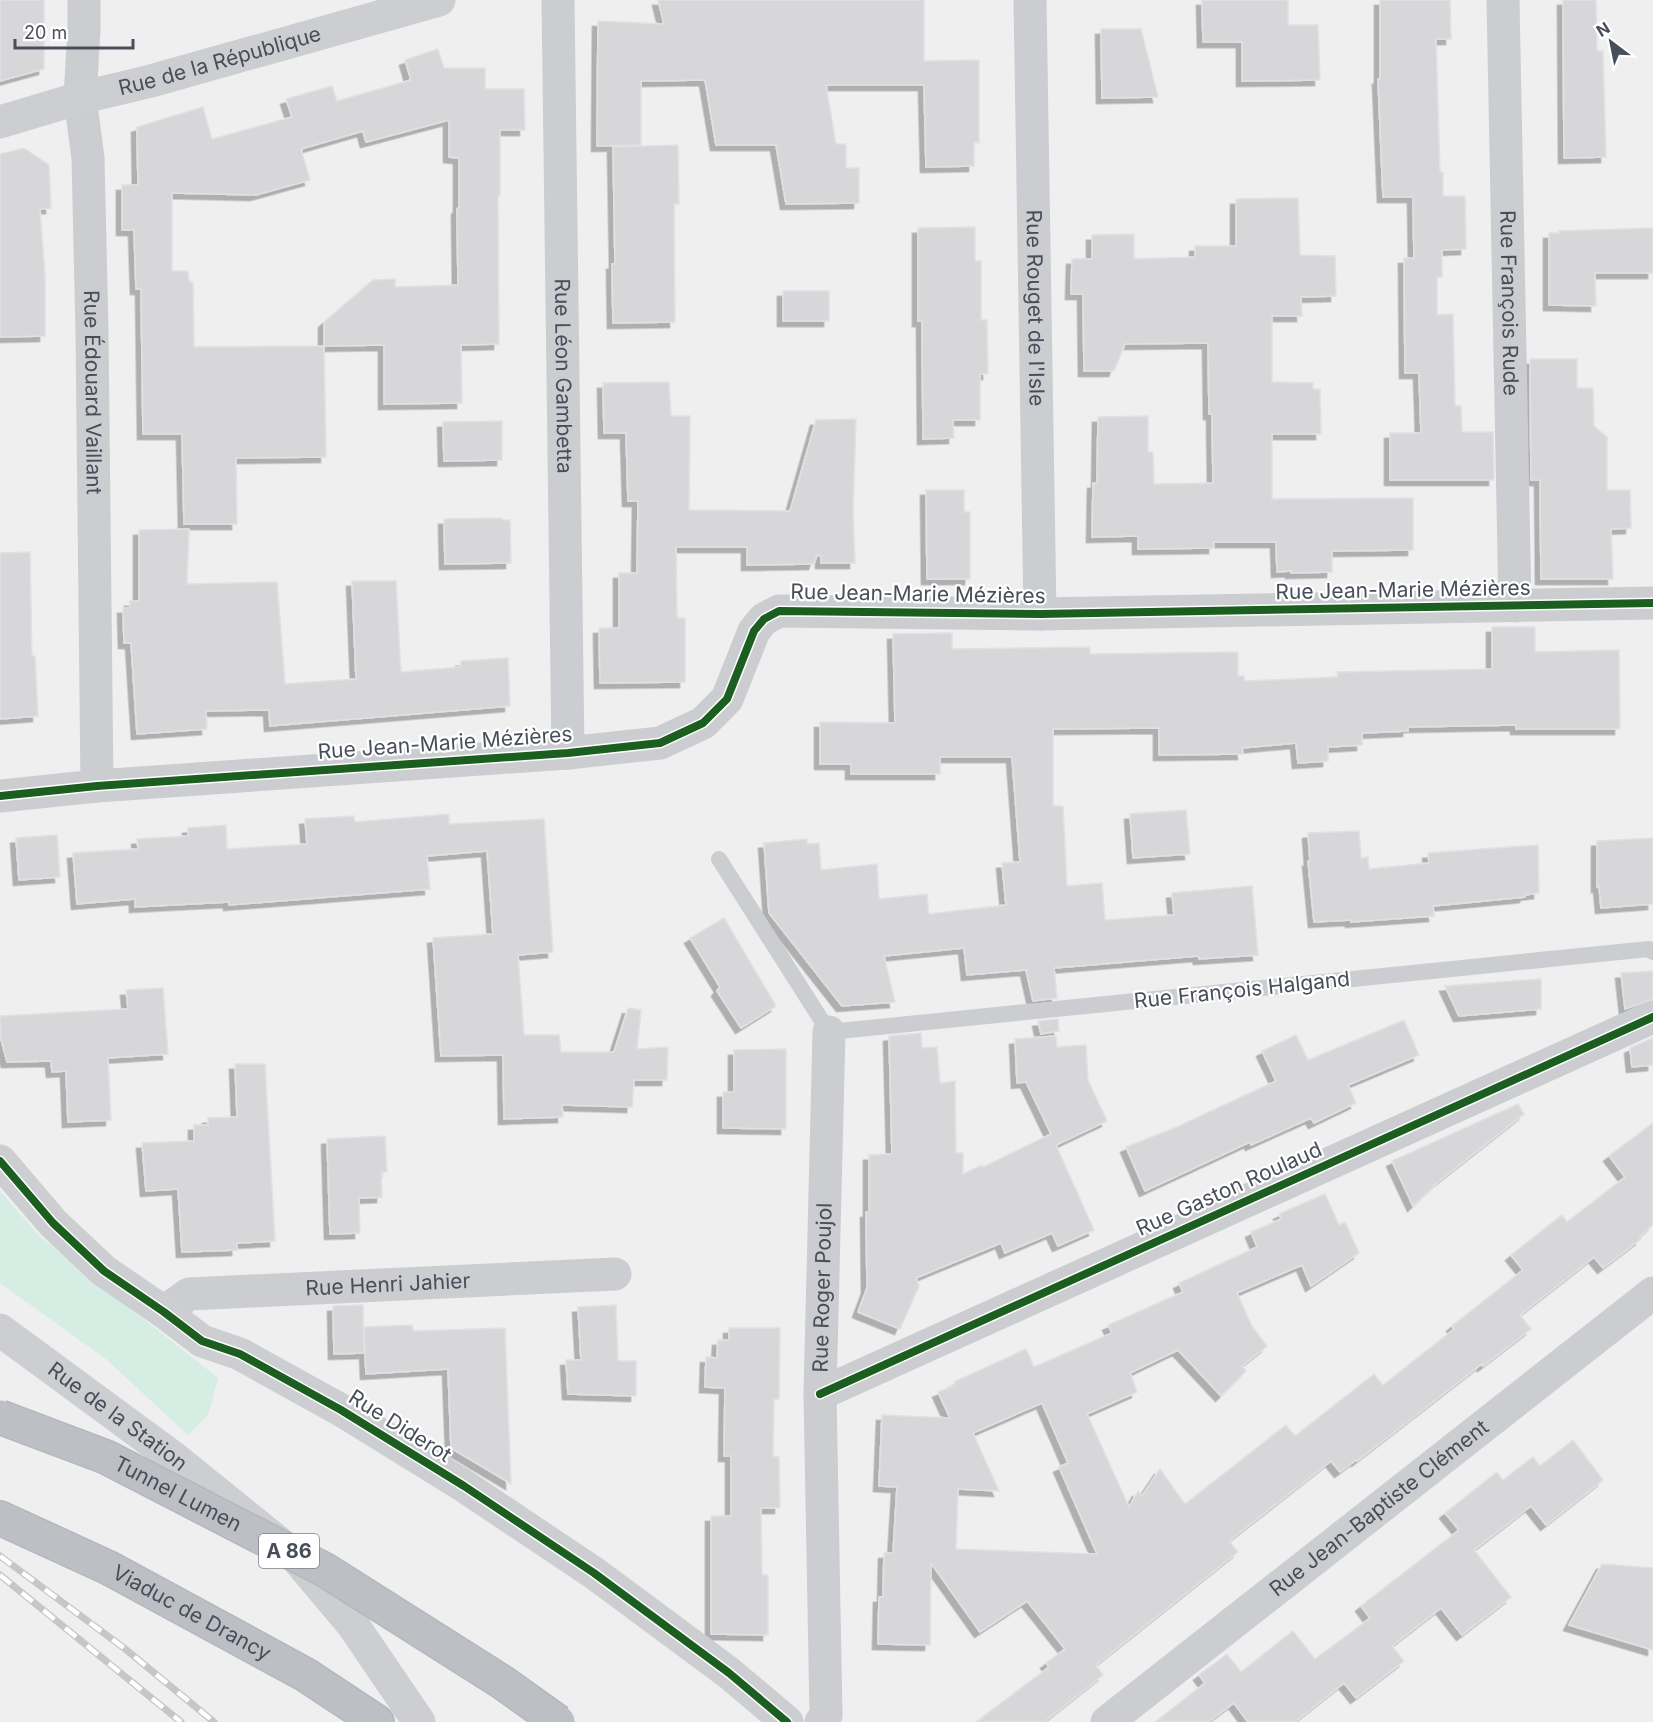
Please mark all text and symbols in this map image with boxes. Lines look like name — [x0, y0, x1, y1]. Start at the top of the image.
scale bar — [15, 12, 134, 50]
north arrow — [1581, 12, 1641, 72]
text: N — [1593, 18, 1614, 41]
street label: Rue de la République — [116, 21, 324, 100]
text: 20 m — [24, 22, 67, 43]
street label: Rue Rouget de l'Isle — [1021, 209, 1050, 407]
street label: Rue François Rude — [1495, 210, 1524, 396]
street label: Rue Léon Gambetta — [550, 278, 577, 474]
street label: Rue Édouard Vaillant — [79, 290, 107, 495]
street label: Rue Jean-Marie Mézières — [1275, 575, 1531, 604]
street label: Rue Jean-Marie Mézières — [790, 579, 1046, 608]
street label: Rue Jean-Marie Mézières — [317, 721, 573, 764]
street label: Rue François Halgand — [1133, 966, 1351, 1013]
street label: Rue Gaston Roulaud — [1132, 1136, 1325, 1241]
street label: Rue Roger Poujol — [808, 1202, 837, 1373]
street label: Rue Henri Jahier — [305, 1268, 471, 1301]
street label: Rue de la Station — [43, 1357, 193, 1476]
street label: Rue Diderot — [344, 1384, 456, 1467]
street label: Rue Jean-Baptiste Clément — [1264, 1414, 1493, 1602]
street label: Tunnel Lumen — [110, 1450, 246, 1537]
road number: A 86 — [259, 1534, 319, 1568]
street label: Viaduc de Drancy — [108, 1559, 275, 1666]

